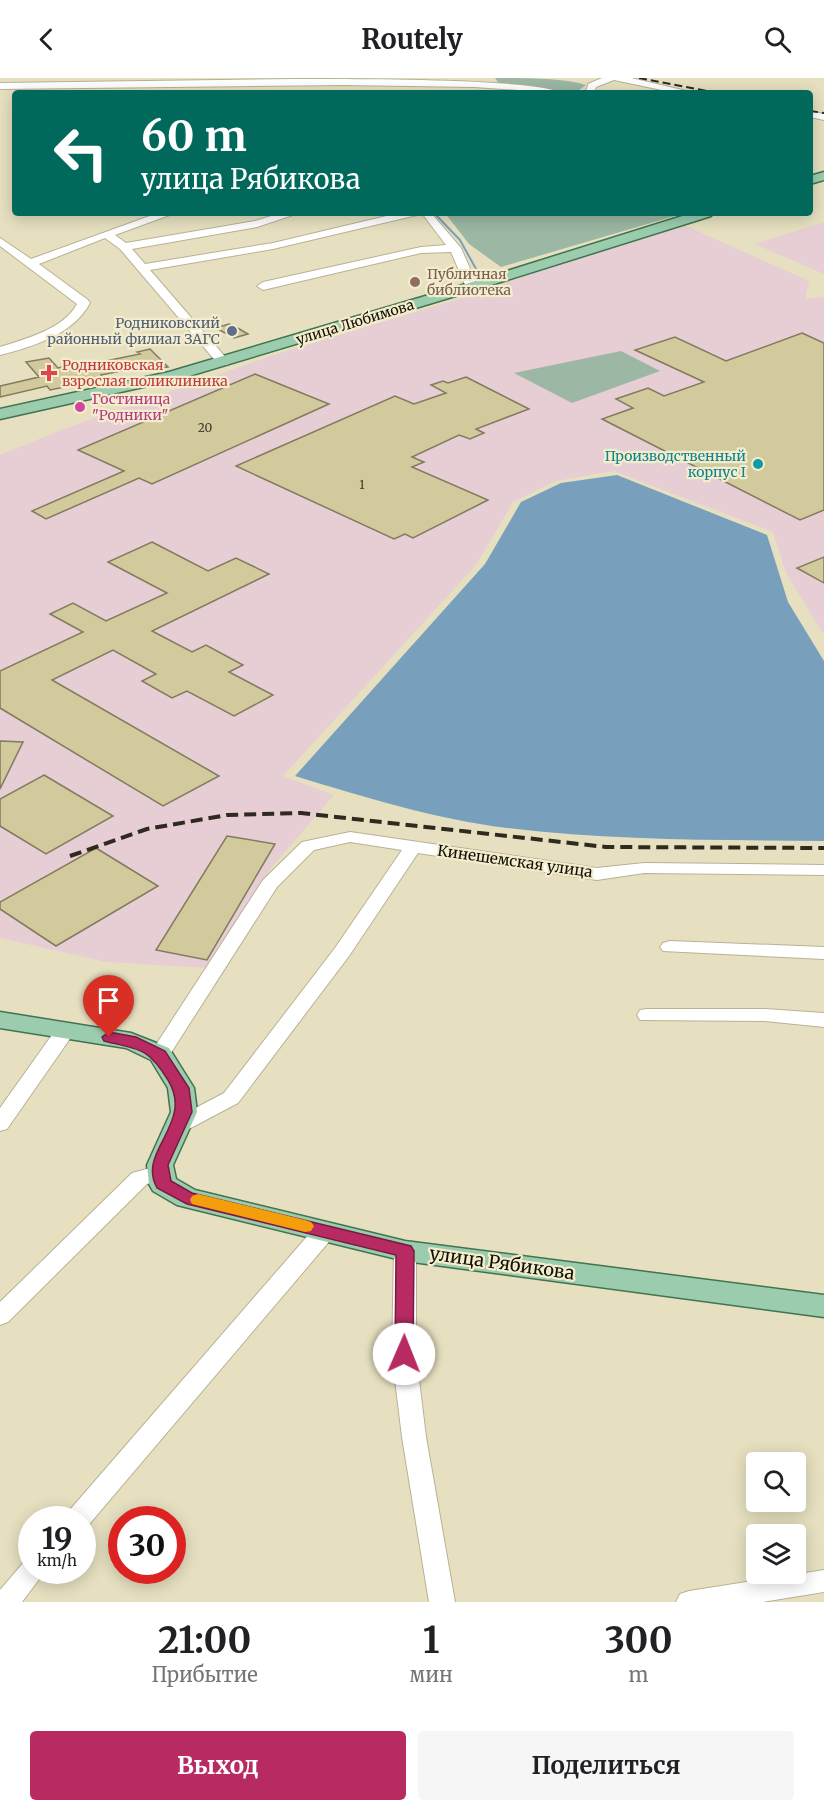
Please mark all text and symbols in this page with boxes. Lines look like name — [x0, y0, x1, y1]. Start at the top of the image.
text: Routely — [361, 22, 463, 56]
icon: back — [30, 23, 63, 56]
icon: search — [761, 23, 794, 56]
text: 60 m — [141, 110, 247, 162]
icon: left — [42, 114, 120, 192]
text: улица Рябикова — [141, 162, 360, 196]
place label: Публичная библиотека — [427, 265, 512, 299]
marker: Публичная библиотека — [408, 275, 422, 289]
street label: улица Любимова — [294, 295, 417, 348]
place label: Родниковский районный филиал ЗАГС — [47, 314, 220, 348]
marker: Родниковский районный филиал ЗАГС — [225, 324, 239, 338]
place label: Родниковская взрослая поликлиника — [62, 356, 228, 390]
marker: Родниковская взрослая поликлиника — [40, 364, 58, 382]
place label: Гостиница "Родники" — [92, 390, 171, 424]
marker: Гостиница "Родники" — [73, 400, 87, 414]
house number: 20 — [198, 420, 213, 435]
place label: Производственный корпус I — [605, 447, 746, 481]
marker: Производственный корпус I — [751, 457, 765, 471]
house number: 1 — [359, 477, 365, 492]
street label: Кинешемская улица — [436, 841, 594, 881]
pin — [83, 975, 134, 1037]
icon: arrive — [92, 984, 125, 1017]
street label: улица Рябикова — [428, 1241, 576, 1285]
position arrow — [372, 1322, 436, 1386]
map controls — [746, 1452, 806, 1584]
button: search — [746, 1452, 806, 1512]
speed limit sign: 30 — [108, 1506, 186, 1584]
text: 19 — [41, 1519, 73, 1557]
button: layers — [746, 1524, 806, 1584]
text: km/h — [37, 1551, 77, 1570]
text: 21:00 — [158, 1618, 251, 1663]
text: 1 — [423, 1618, 439, 1663]
text: 300 — [604, 1618, 672, 1663]
text: Прибытие — [152, 1662, 258, 1687]
text: мин — [409, 1662, 453, 1687]
text: m — [628, 1662, 648, 1687]
button: Выход — [30, 1731, 406, 1800]
button: Поделиться — [418, 1731, 794, 1800]

